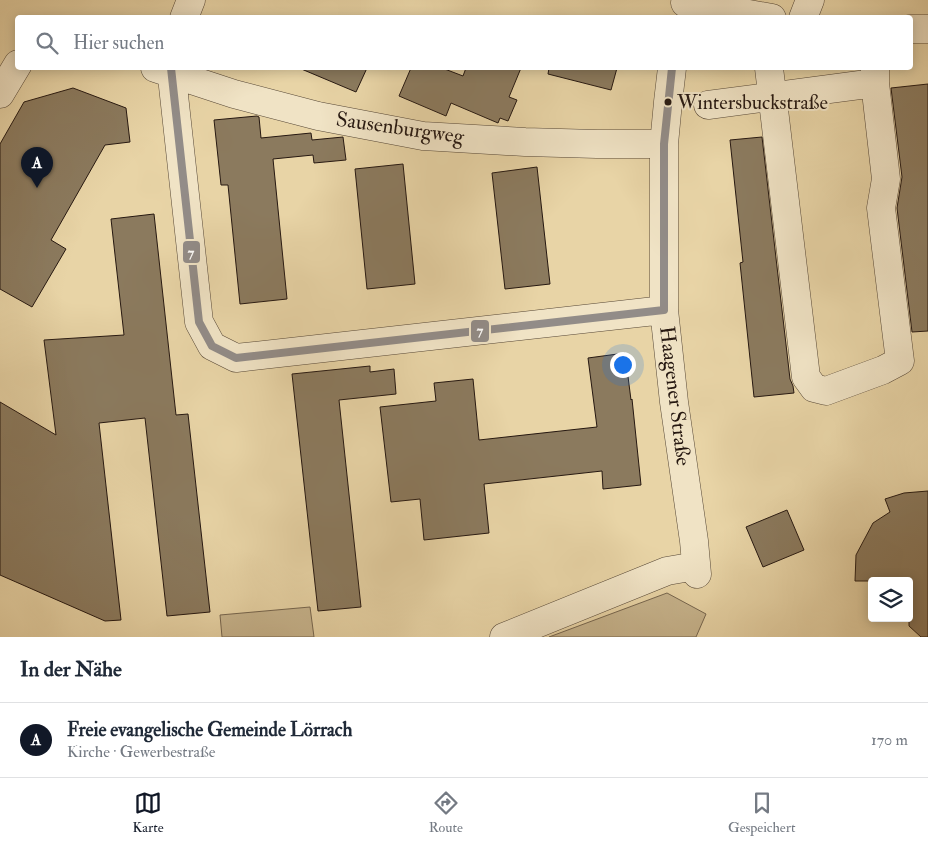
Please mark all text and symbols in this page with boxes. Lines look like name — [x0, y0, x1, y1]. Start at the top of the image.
search box — [15, 15, 913, 70]
icon: search — [33, 29, 61, 57]
text: Hier suchen — [73, 31, 164, 55]
place label: Wintersbuckstraße — [676, 90, 828, 115]
marker: Wintersbuckstraße — [663, 97, 673, 107]
street label: Sausenburgweg — [334, 106, 466, 150]
pin: A — [21, 147, 53, 188]
line badge: 7 — [182, 240, 201, 264]
text: 7 — [188, 244, 195, 261]
line badge: 7 — [470, 319, 490, 343]
text: 7 — [477, 322, 484, 339]
street label: Haagener Straße — [653, 325, 697, 468]
your location — [610, 352, 636, 378]
map controls — [868, 577, 913, 622]
button: layers — [868, 577, 913, 622]
text: In der Nähe — [20, 656, 122, 683]
text: Freie evangelische Gemeinde Lörrach — [67, 718, 352, 742]
text: A — [31, 730, 41, 750]
text: 170 m — [871, 730, 908, 750]
text: Kirche · Gewerbestraße — [67, 742, 215, 762]
tab: Karte — [133, 789, 164, 836]
tab: Route — [429, 789, 463, 836]
tab: Gespeichert — [728, 789, 795, 836]

